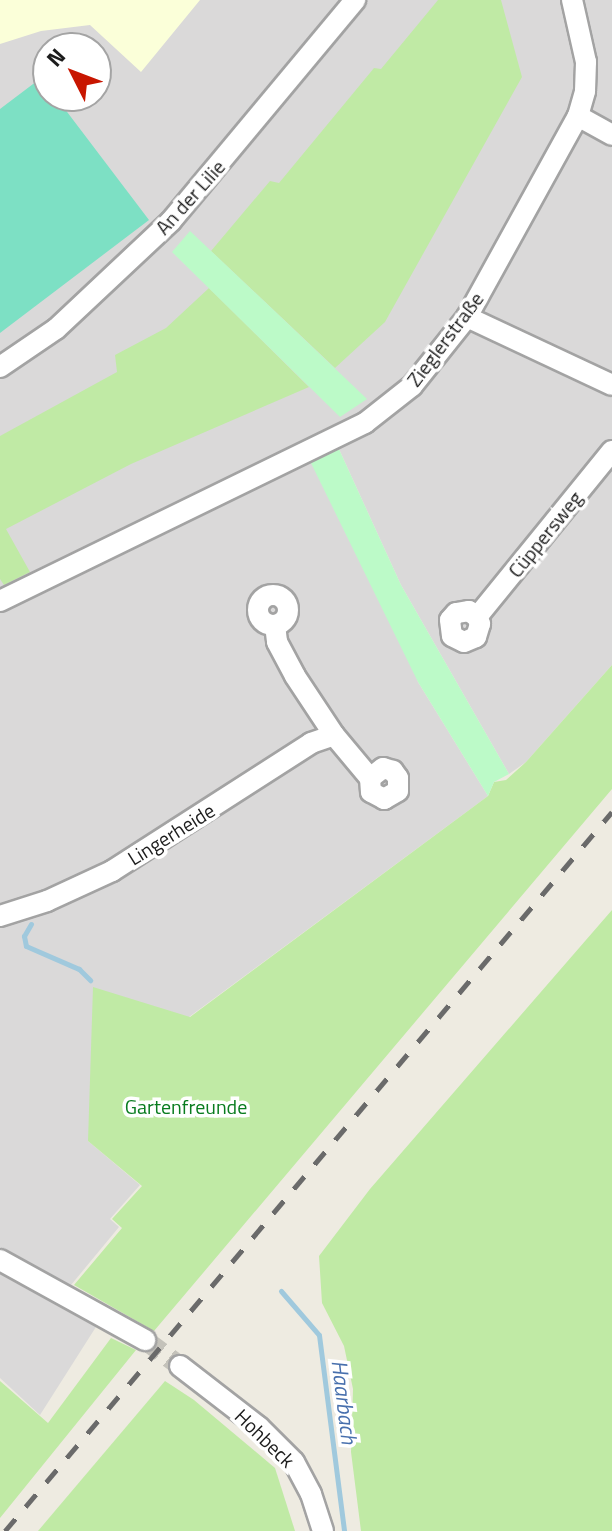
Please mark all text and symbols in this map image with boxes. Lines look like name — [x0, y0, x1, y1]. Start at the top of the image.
north arrow — [32, 32, 112, 112]
text: N — [38, 40, 73, 74]
street label: An der Lilie — [150, 155, 230, 239]
street label: Zieglerstraße — [402, 287, 488, 391]
street label: Cüppersweg — [503, 486, 587, 582]
street label: Lingerheide — [123, 798, 219, 870]
park label: Gartenfreunde — [125, 1094, 247, 1118]
water label: Haarbach — [326, 1358, 362, 1446]
street label: Hohbeck — [230, 1404, 300, 1472]

